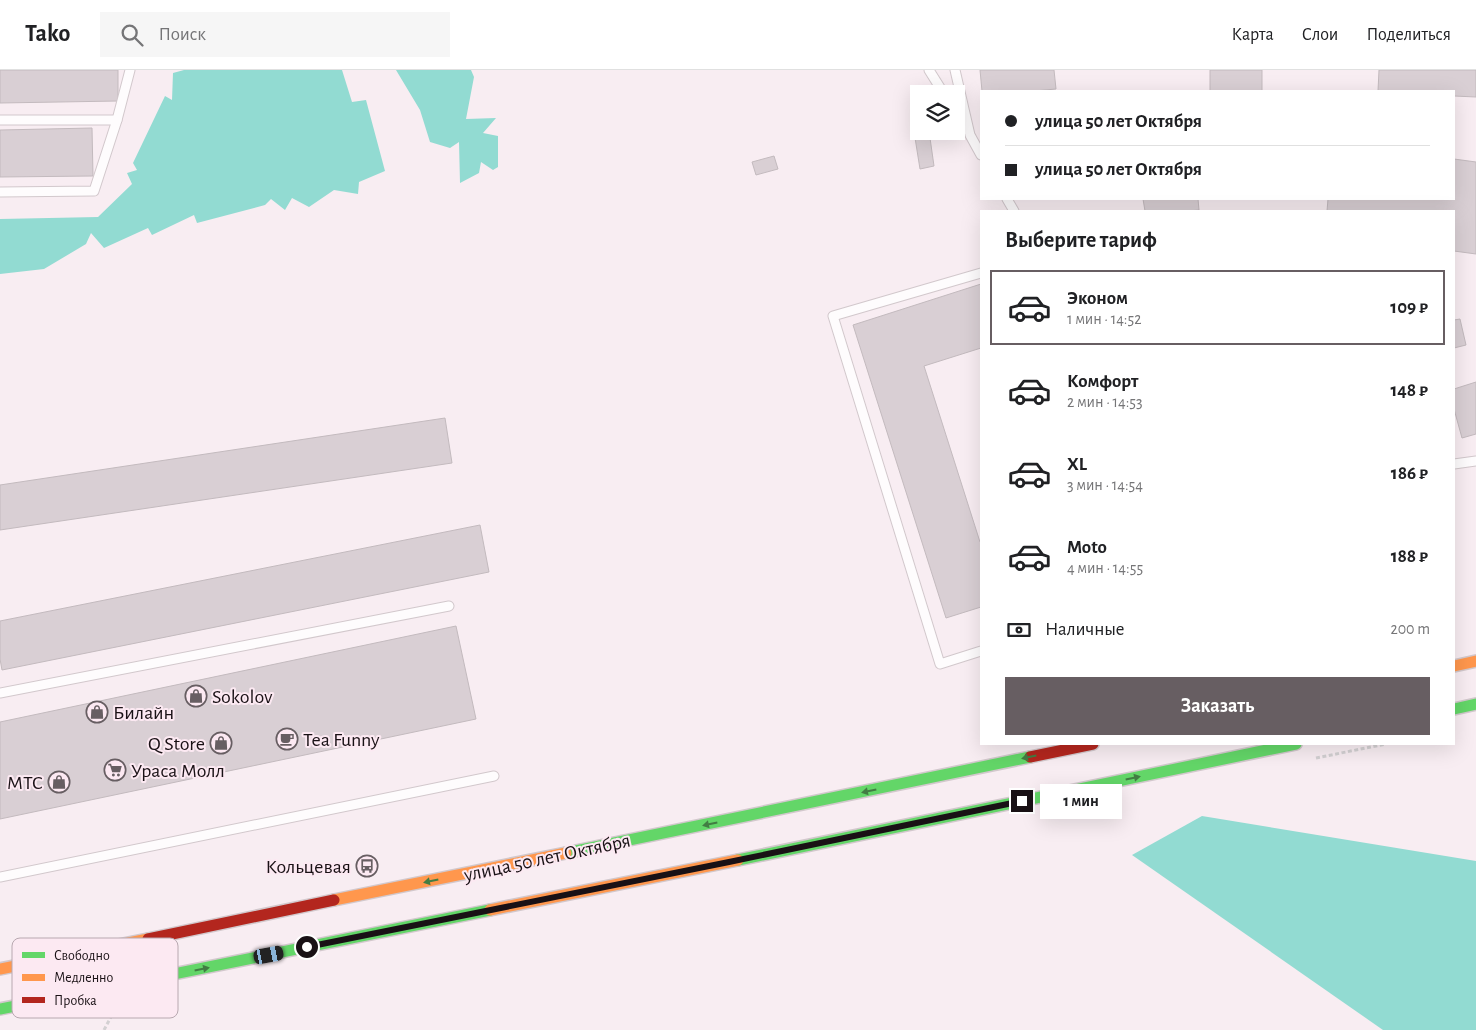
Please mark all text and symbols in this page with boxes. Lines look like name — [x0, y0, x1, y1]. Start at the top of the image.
search box — [100, 12, 450, 57]
icon: search — [118, 21, 146, 49]
text: Tako — [25, 22, 70, 46]
text: Поиск — [158, 25, 206, 44]
text: Карта — [1232, 26, 1274, 44]
text: Слои — [1302, 26, 1338, 44]
text: Поделиться — [1366, 26, 1451, 44]
map controls — [910, 85, 965, 140]
button: layers — [910, 85, 965, 140]
text: улица 50 лет Октября — [1035, 112, 1202, 131]
text: улица 50 лет Октября — [1035, 160, 1202, 179]
text: Выберите тариф — [1005, 229, 1157, 251]
icon: car — [1007, 285, 1052, 330]
text: Эконом — [1067, 289, 1128, 308]
text: 109 ₽ — [1390, 298, 1428, 317]
text: 1 мин · 14:52 — [1067, 311, 1142, 327]
icon: car — [1007, 368, 1052, 413]
text: Комфорт — [1067, 372, 1138, 391]
text: 148 ₽ — [1390, 381, 1428, 400]
text: 2 мин · 14:53 — [1067, 394, 1143, 410]
icon: car — [1007, 451, 1052, 496]
text: XL — [1067, 455, 1087, 474]
text: 186 ₽ — [1391, 464, 1428, 483]
text: 3 мин · 14:54 — [1067, 477, 1143, 493]
icon: car — [1007, 534, 1052, 579]
text: Moto — [1067, 538, 1107, 557]
text: 188 ₽ — [1391, 547, 1428, 566]
text: 4 мин · 14:55 — [1067, 560, 1143, 576]
icon: cash — [1005, 616, 1033, 644]
text: Наличные — [1045, 620, 1125, 639]
text: 200 m — [1390, 621, 1430, 637]
button: Заказать — [1005, 677, 1430, 735]
shop icon: Sokolov — [184, 684, 208, 708]
place label: Sokolov — [212, 687, 273, 707]
shop icon: Билайн — [85, 700, 109, 724]
place label: Билайн — [113, 703, 174, 723]
cafe icon: Tea Funny — [275, 727, 299, 751]
place label: Tea Funny — [303, 730, 380, 750]
shop icon: Q Store — [209, 731, 233, 755]
place label: Q Store — [148, 734, 205, 754]
one-way arrow — [1020, 754, 1036, 762]
supermarket icon: Ураса Молл — [103, 758, 127, 782]
place label: Ураса Молл — [131, 761, 225, 781]
shop icon: МТС — [47, 770, 71, 794]
place label: МТС — [7, 773, 43, 793]
one-way arrow — [1125, 774, 1140, 782]
callout: 1 мин — [1040, 784, 1122, 818]
one-way arrow — [861, 787, 877, 795]
route end — [1011, 790, 1033, 812]
text: 1 мин — [1063, 793, 1099, 809]
one-way arrow — [702, 820, 718, 828]
street label: улица 50 лет Октября — [461, 831, 632, 886]
bus stop icon: Кольцевая — [355, 854, 379, 878]
place label: Кольцевая — [265, 857, 351, 877]
one-way arrow — [424, 877, 439, 885]
route start — [296, 936, 318, 958]
legend — [12, 938, 178, 1018]
car — [252, 945, 285, 965]
text: Свободно — [54, 949, 110, 963]
one-way arrow — [195, 964, 211, 972]
text: Медленно — [54, 971, 113, 985]
text: Пробка — [54, 994, 97, 1008]

